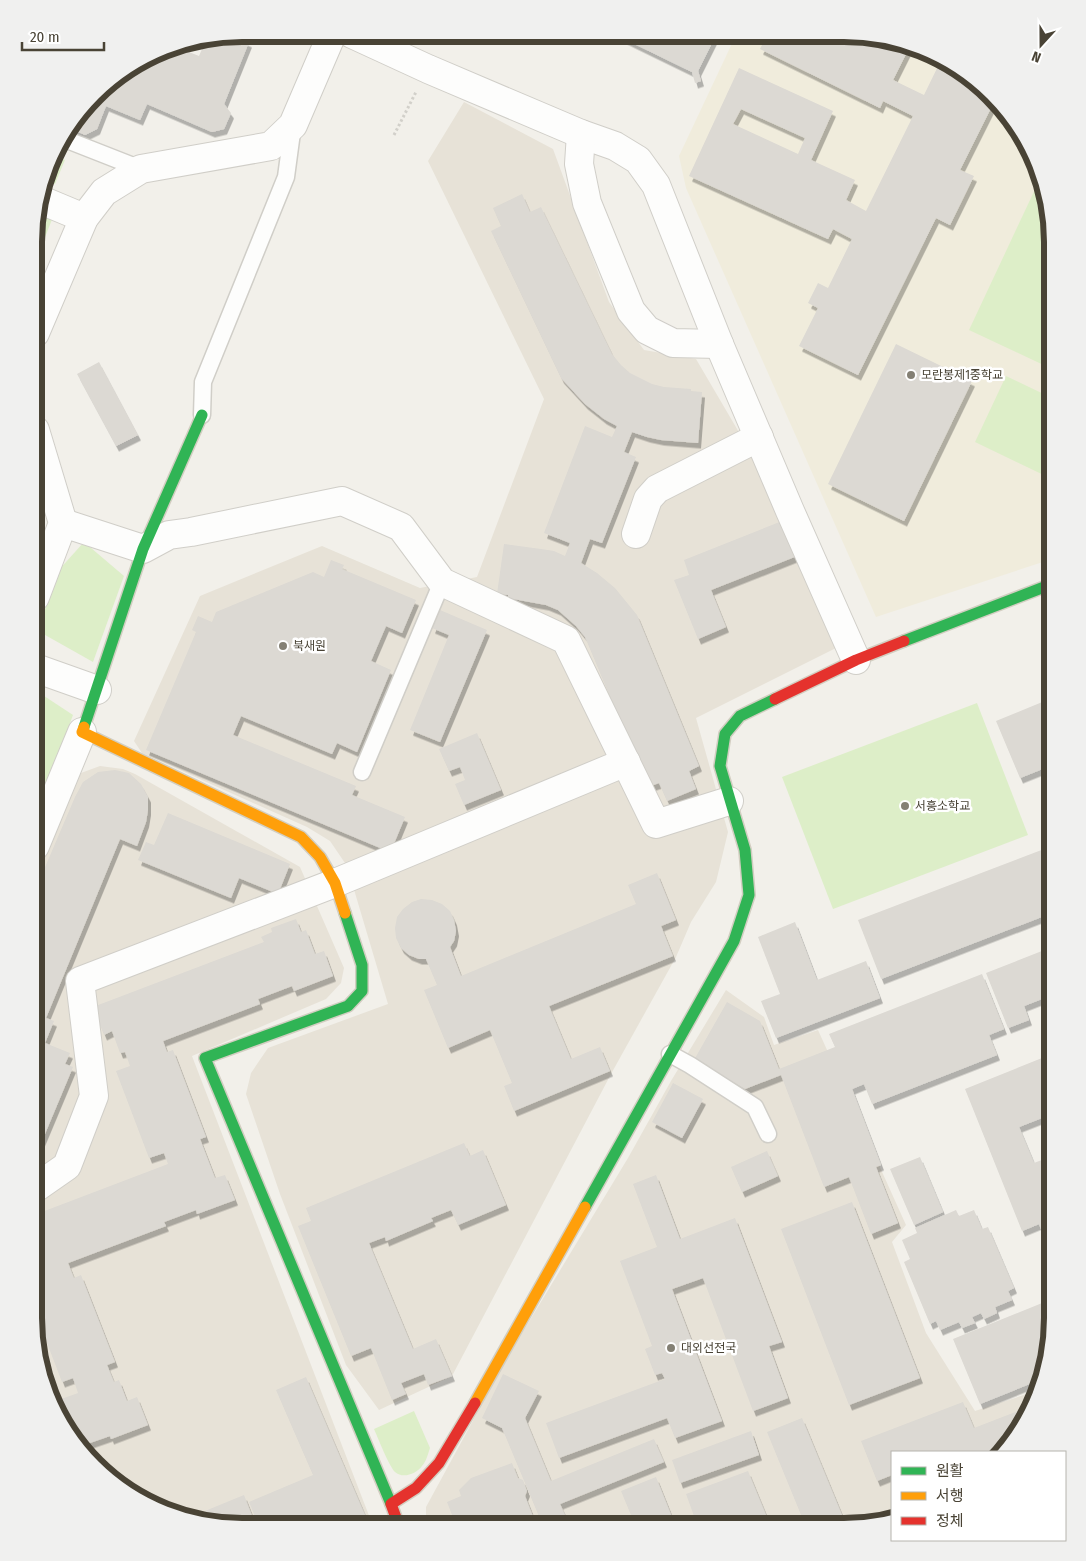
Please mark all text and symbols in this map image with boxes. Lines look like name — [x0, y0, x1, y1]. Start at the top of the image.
scale bar — [22, 20, 105, 52]
north arrow — [1016, 20, 1066, 70]
text: 20 m — [30, 28, 60, 46]
text: N — [1030, 47, 1043, 66]
place label: 모란봉제1중학교 — [921, 368, 1003, 382]
marker: 모란봉제1중학교 — [905, 369, 917, 381]
place label: 북새원 — [293, 639, 326, 653]
marker: 북새원 — [277, 640, 289, 652]
place label: 서흥소학교 — [915, 799, 970, 813]
marker: 서흥소학교 — [899, 800, 911, 812]
place label: 대외선전국 — [681, 1341, 736, 1355]
marker: 대외선전국 — [665, 1342, 677, 1354]
legend — [891, 1451, 1066, 1541]
text: 원활 — [936, 1462, 964, 1480]
text: 서행 — [936, 1487, 964, 1505]
text: 정체 — [936, 1512, 964, 1530]

